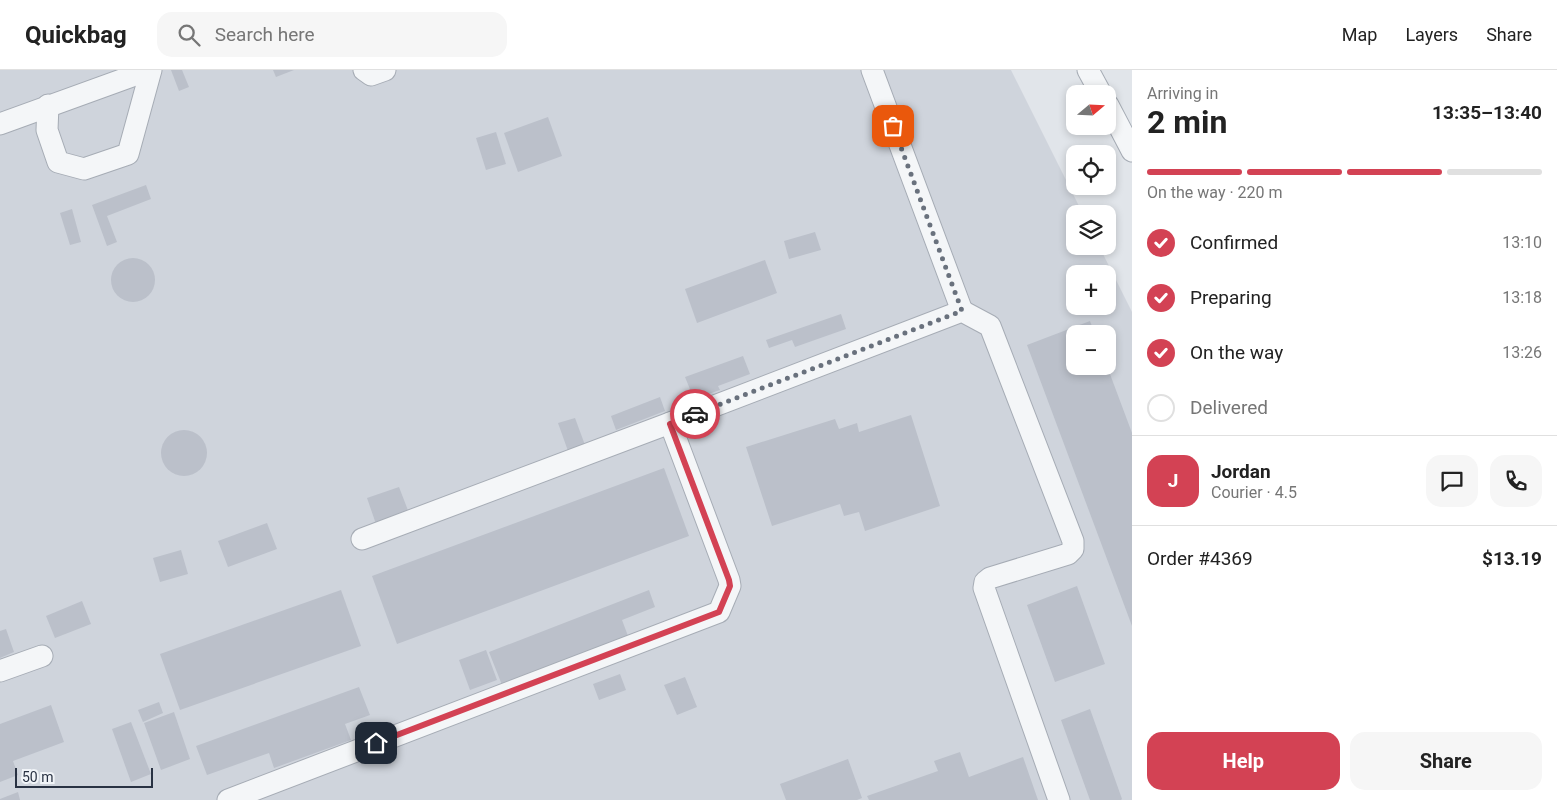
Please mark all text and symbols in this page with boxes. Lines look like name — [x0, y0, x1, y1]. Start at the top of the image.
search box — [157, 12, 507, 57]
text: Quickbag — [25, 21, 127, 49]
icon: search — [175, 21, 203, 49]
text: Search here — [215, 23, 315, 46]
text: Map — [1342, 24, 1377, 45]
text: Layers — [1405, 24, 1458, 45]
text: Share — [1486, 24, 1532, 45]
text: Arriving in — [1147, 84, 1218, 103]
north arrow — [1066, 85, 1116, 135]
map controls — [1066, 85, 1116, 375]
text: 13:35–13:40 — [1432, 101, 1542, 124]
text: 2 min — [1147, 103, 1227, 141]
pin — [872, 105, 914, 147]
icon: bag — [879, 112, 907, 140]
button: locate — [1066, 145, 1116, 195]
text: On the way · 220 m — [1147, 183, 1283, 202]
button: layers — [1066, 205, 1116, 255]
icon: check — [1147, 229, 1175, 257]
text: Confirmed — [1190, 231, 1278, 254]
text: 13:10 — [1502, 233, 1542, 252]
button: + — [1066, 265, 1116, 315]
icon: check — [1147, 284, 1175, 312]
text: Preparing — [1190, 286, 1272, 309]
text: 13:18 — [1502, 288, 1542, 307]
button: − — [1066, 325, 1116, 375]
icon: check — [1147, 339, 1175, 367]
text: On the way — [1190, 341, 1283, 364]
text: 13:26 — [1502, 343, 1542, 362]
courier — [670, 389, 720, 439]
text: Delivered — [1190, 396, 1268, 419]
icon: car — [681, 400, 709, 428]
button: chat — [1426, 455, 1478, 507]
button: phone — [1490, 455, 1542, 507]
text: Jordan — [1211, 460, 1271, 483]
text: J — [1168, 469, 1178, 492]
text: Courier · 4.5 — [1211, 483, 1297, 502]
text: Order #4369 — [1147, 547, 1253, 570]
text: $13.19 — [1482, 547, 1542, 570]
pin — [355, 722, 397, 764]
icon: home — [362, 729, 390, 757]
button: Help — [1147, 732, 1340, 790]
button: Share — [1350, 732, 1542, 790]
scale bar — [15, 765, 152, 788]
text: 50 m — [22, 769, 54, 785]

